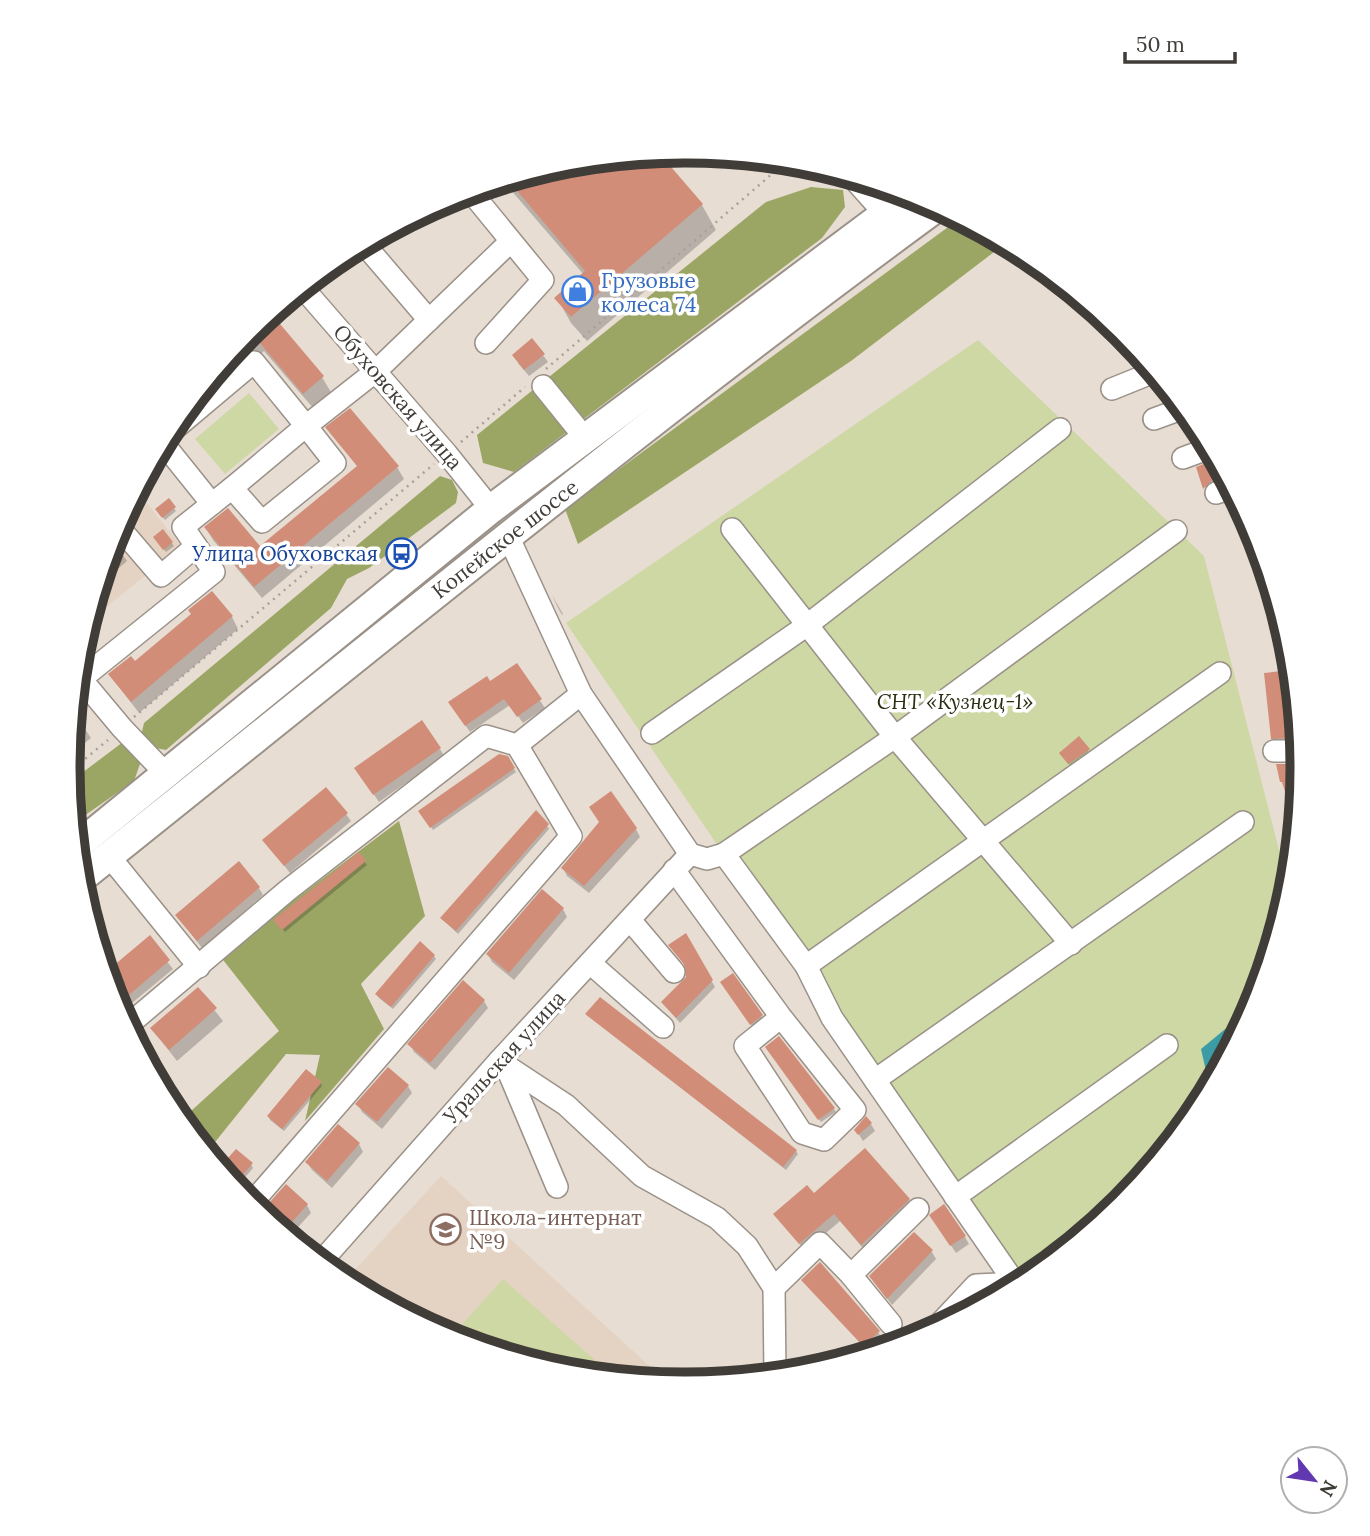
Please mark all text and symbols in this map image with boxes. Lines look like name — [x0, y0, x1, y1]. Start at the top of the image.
scale bar — [1125, 21, 1235, 65]
text: 50 m — [1136, 31, 1185, 58]
place label: Грузовые колеса 74 — [601, 267, 696, 318]
shop icon: Грузовые колеса 74 — [561, 275, 595, 309]
street label: Обуховская улица — [327, 319, 469, 475]
street label: Копейское шоссе — [426, 473, 584, 605]
bus stop icon: Улица Обуховская — [384, 536, 418, 570]
place label: Улица Обуховская — [191, 540, 378, 567]
park label: СНТ «Кузнец-1» — [877, 688, 1033, 715]
street label: Уральская улица — [436, 985, 571, 1130]
place label: Школа-интернат №9 — [469, 1204, 642, 1255]
school or university icon: Школа-интернат №9 — [429, 1212, 463, 1246]
north arrow — [1279, 1445, 1349, 1515]
text: N — [1315, 1476, 1343, 1501]

